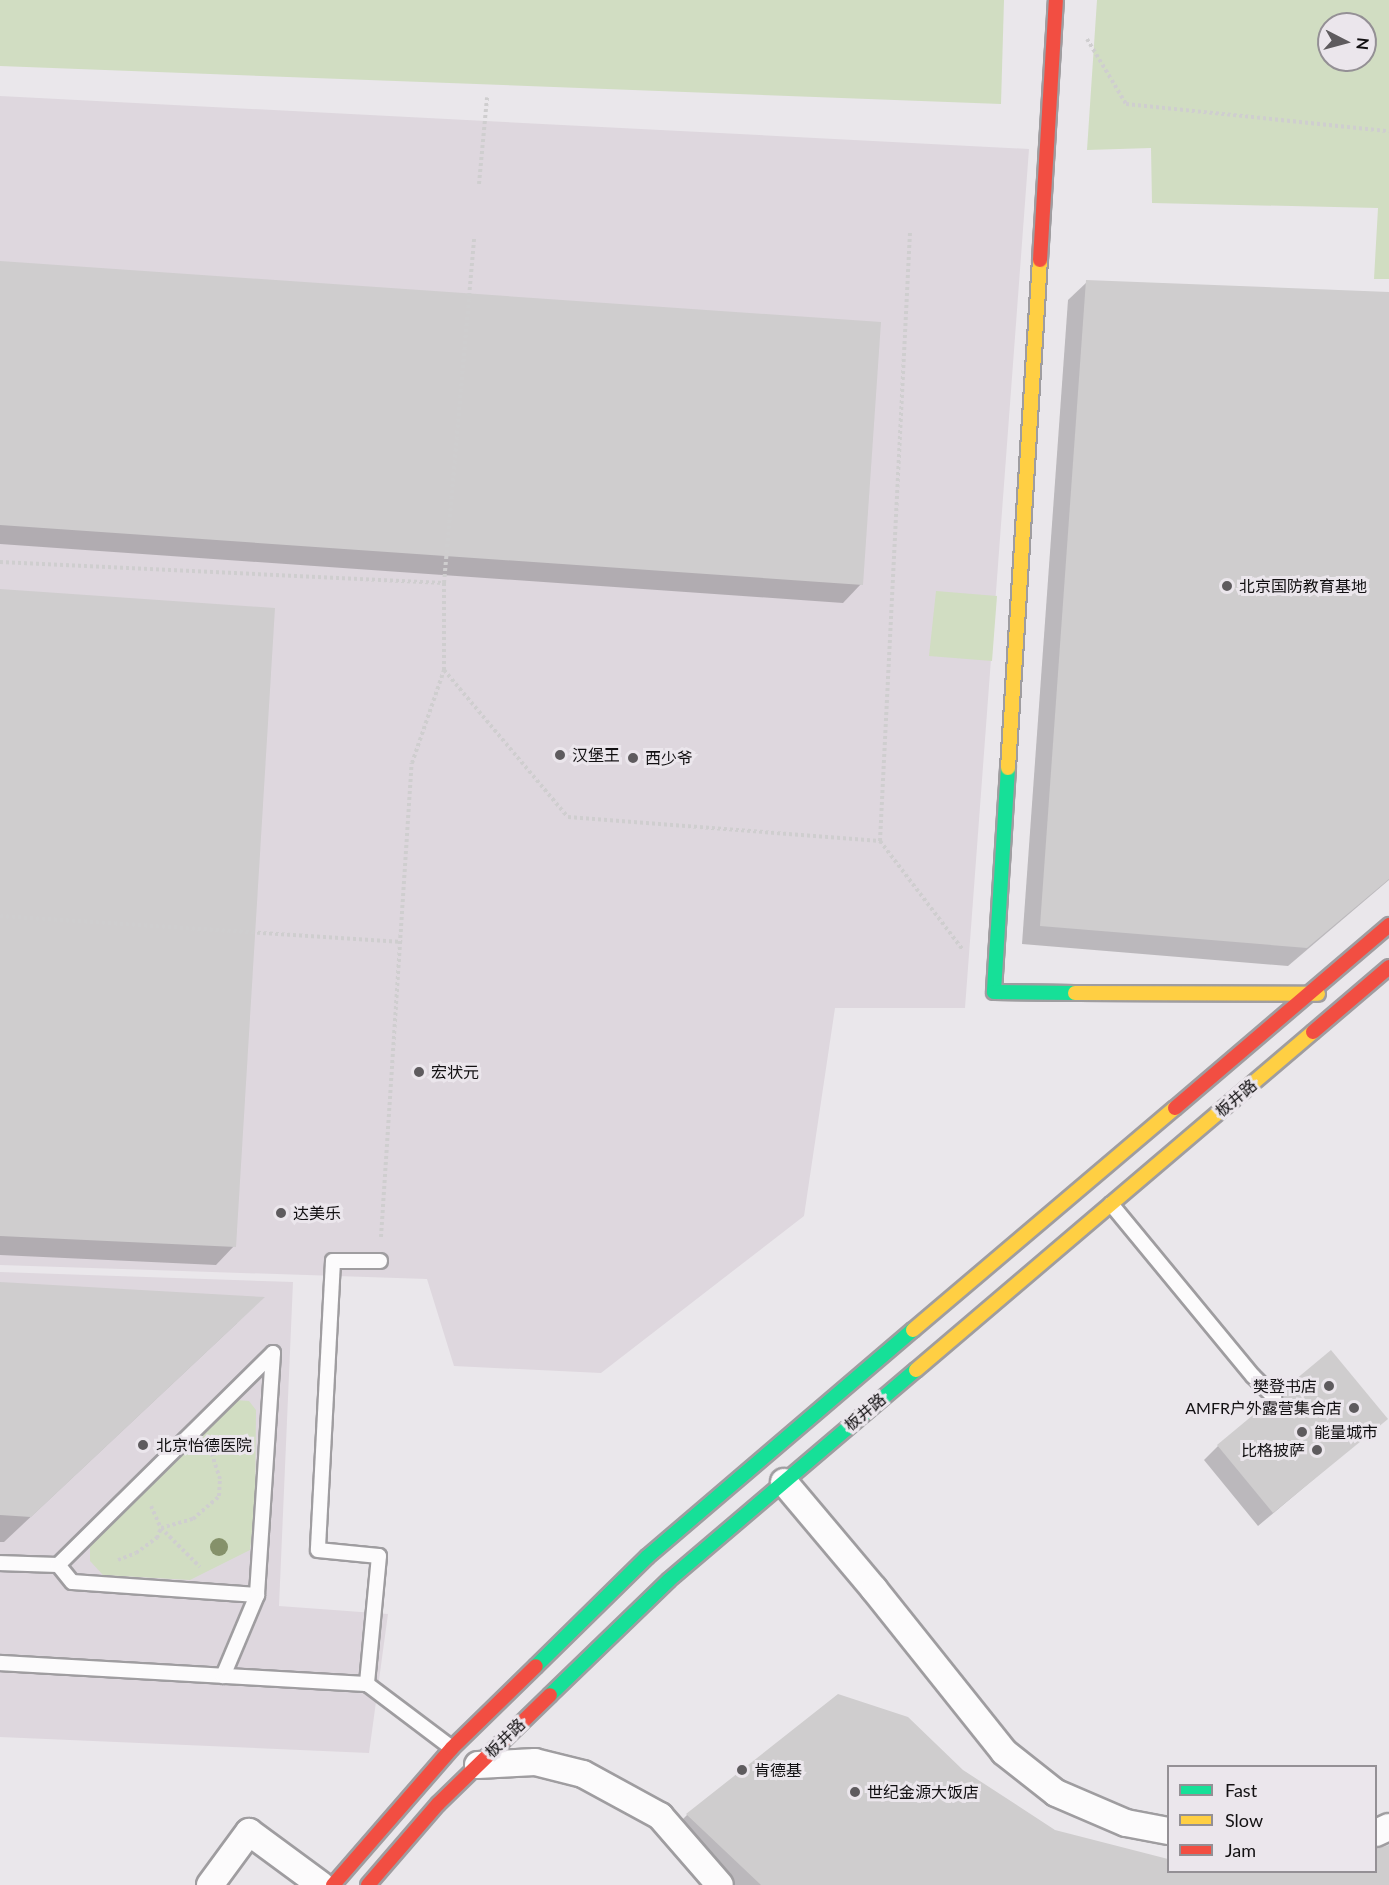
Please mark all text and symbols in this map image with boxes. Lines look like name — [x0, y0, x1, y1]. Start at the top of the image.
north arrow — [1317, 12, 1377, 72]
text: N — [1353, 37, 1374, 51]
place label: 北京国防教育基地 — [1239, 576, 1367, 596]
marker: 北京国防教育基地 — [1220, 579, 1234, 593]
place label: 汉堡王 — [572, 745, 620, 765]
marker: 汉堡王 — [553, 748, 567, 762]
place label: 西少爷 — [645, 748, 693, 768]
marker: 西少爷 — [626, 751, 640, 765]
place label: 宏状元 — [431, 1062, 479, 1082]
marker: 宏状元 — [412, 1065, 426, 1079]
street label: 板井路 — [1211, 1075, 1261, 1121]
place label: 达美乐 — [293, 1203, 341, 1223]
marker: 达美乐 — [274, 1206, 288, 1220]
place label: 樊登书店 — [1253, 1376, 1317, 1396]
marker: 樊登书店 — [1322, 1379, 1336, 1393]
street label: 板井路 — [840, 1389, 890, 1435]
place label: AMFR户外露营集合店 — [1185, 1398, 1342, 1418]
marker: AMFR户外露营集合店 — [1347, 1401, 1361, 1415]
place label: 能量城市 — [1314, 1422, 1378, 1442]
marker: 能量城市 — [1295, 1425, 1309, 1439]
place label: 北京怡德医院 — [156, 1435, 252, 1455]
marker: 北京怡德医院 — [134, 1436, 152, 1454]
place label: 比格披萨 — [1241, 1440, 1305, 1460]
marker: 比格披萨 — [1310, 1443, 1324, 1457]
street label: 板井路 — [481, 1714, 529, 1762]
place label: 肯德基 — [754, 1760, 802, 1780]
marker: 肯德基 — [735, 1763, 749, 1777]
legend — [1167, 1765, 1377, 1873]
text: Fast — [1225, 1779, 1257, 1801]
place label: 世纪金源大饭店 — [867, 1782, 979, 1802]
marker: 世纪金源大饭店 — [848, 1785, 862, 1799]
text: Slow — [1225, 1809, 1263, 1831]
text: Jam — [1225, 1839, 1256, 1861]

